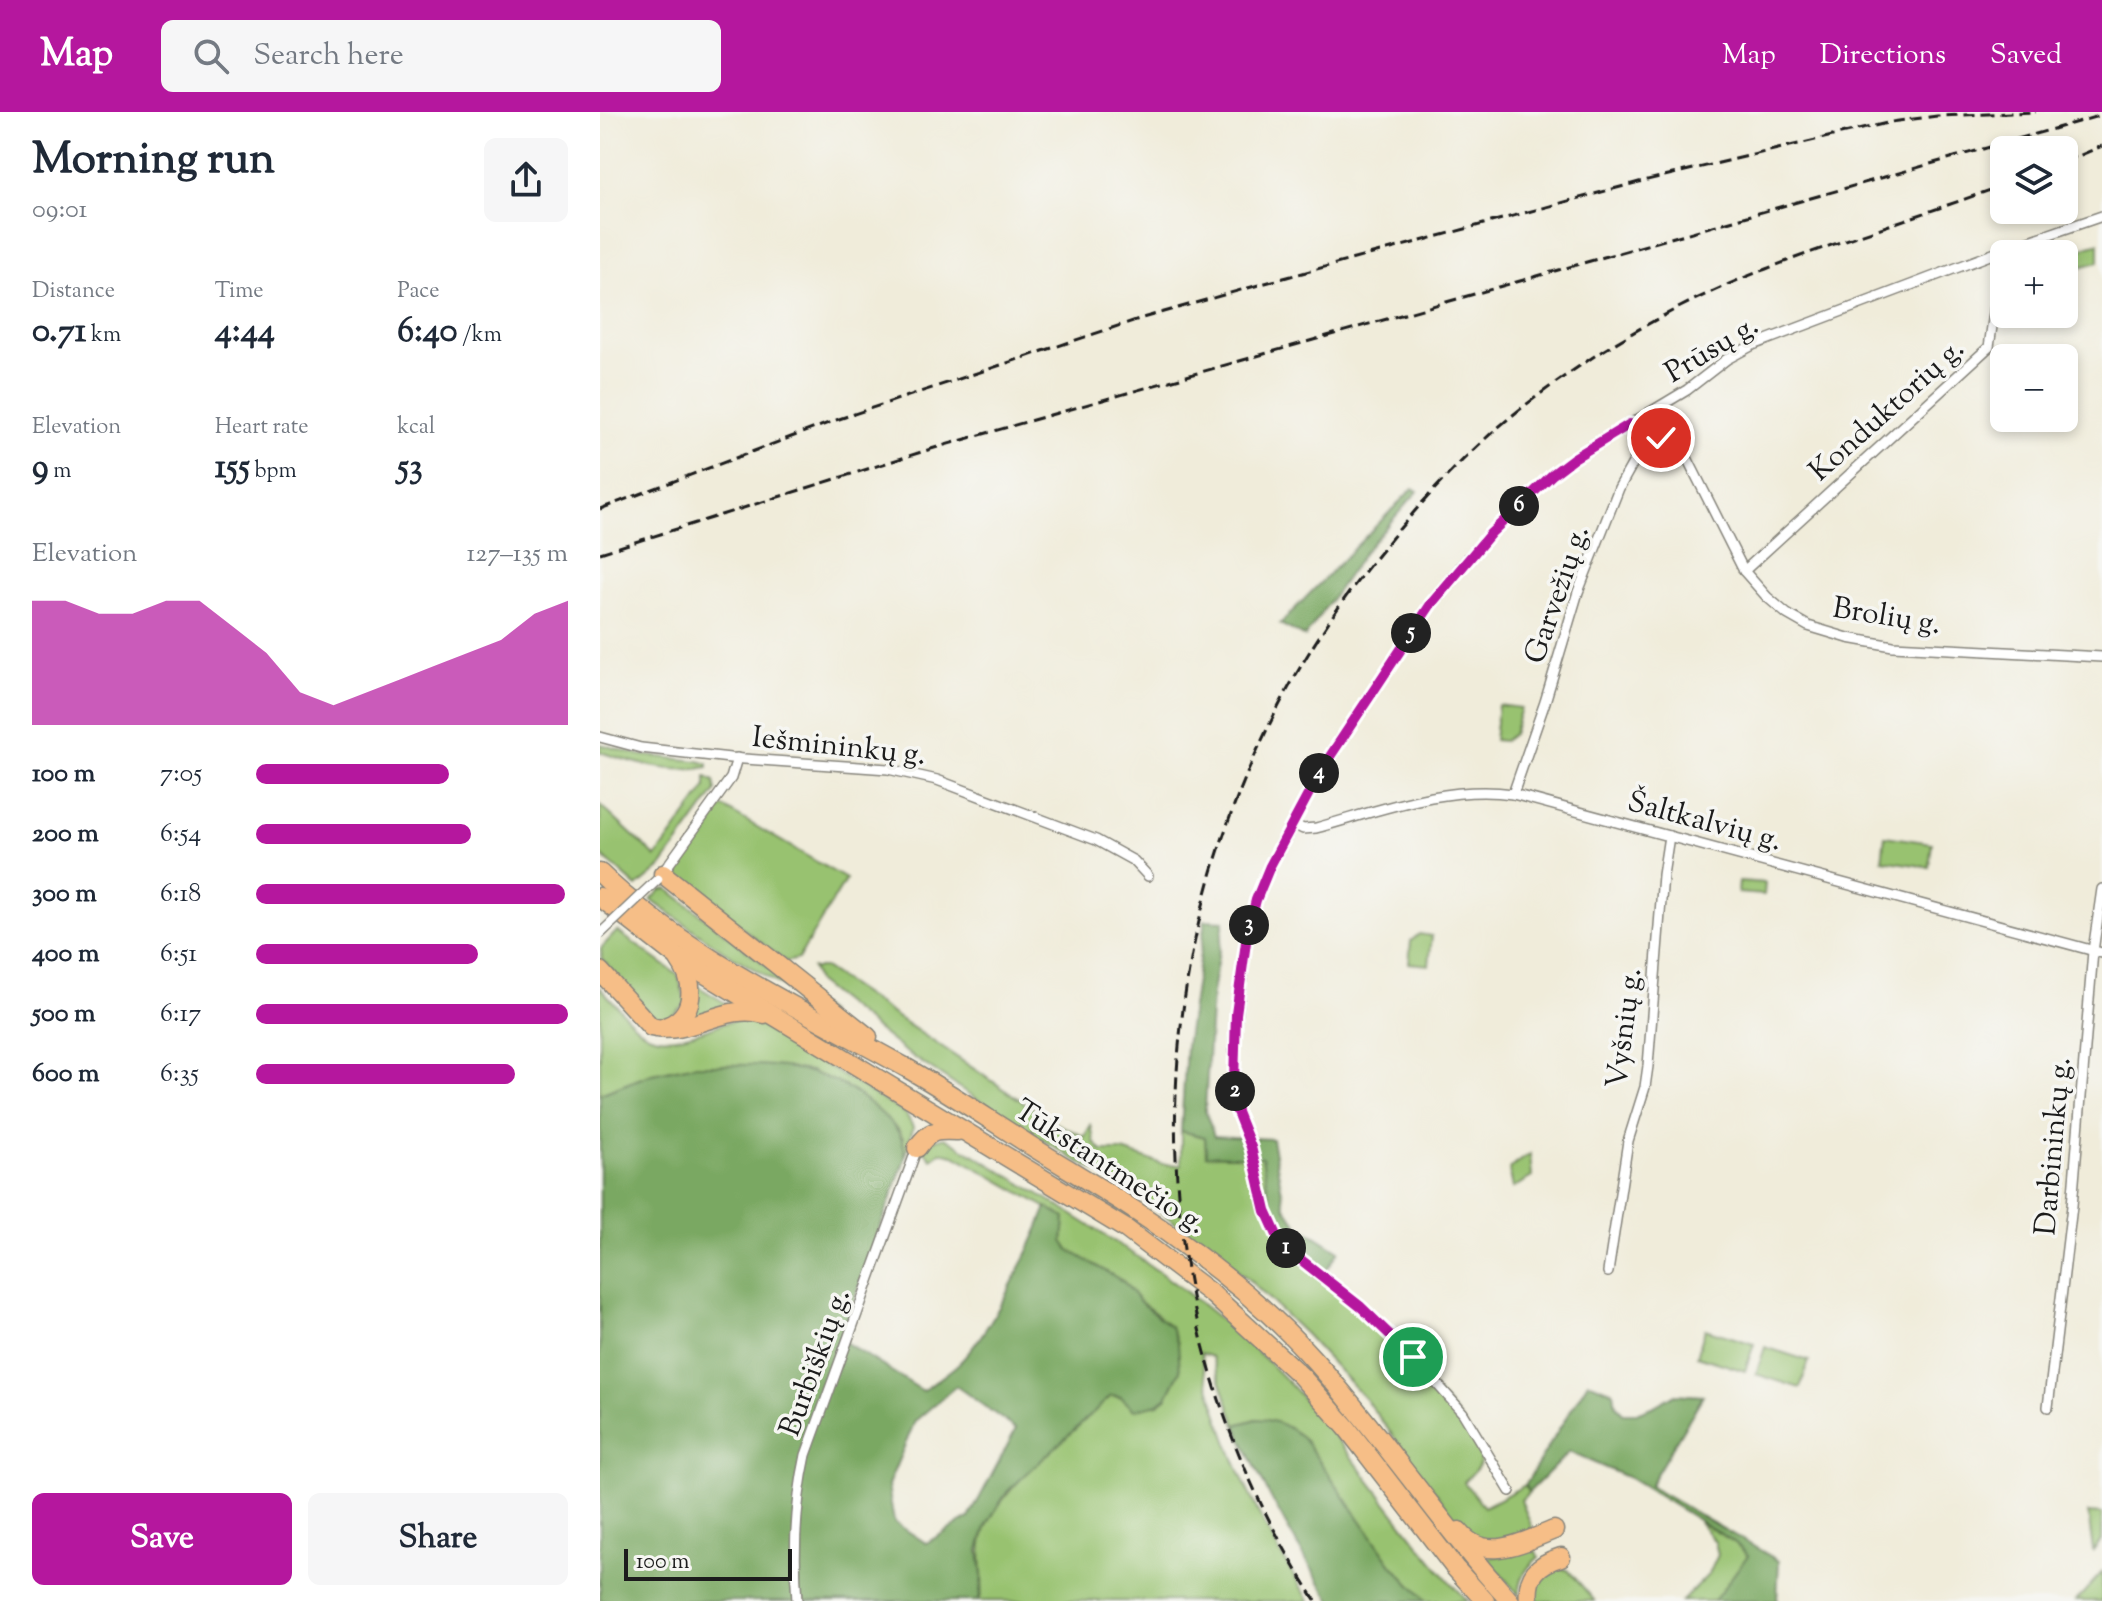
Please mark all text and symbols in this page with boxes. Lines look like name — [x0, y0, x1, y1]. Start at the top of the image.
search box — [161, 20, 721, 92]
text: Map — [40, 29, 113, 83]
icon: search — [189, 34, 233, 78]
text: Search here — [253, 35, 404, 78]
text: Map — [1722, 36, 1776, 76]
text: Directions — [1820, 36, 1946, 76]
text: Saved — [1990, 36, 2062, 76]
text: Morning run — [32, 130, 275, 193]
map controls — [1990, 136, 2078, 432]
button: layers — [1990, 136, 2078, 224]
button: share — [484, 138, 568, 222]
text: 09:01 — [32, 192, 87, 229]
button: + — [1990, 240, 2078, 328]
text: Distance — [32, 276, 115, 308]
text: Time — [215, 276, 264, 308]
text: Pace — [397, 276, 439, 308]
street label: Prūsų g. — [1657, 305, 1767, 395]
text: 0.71 — [32, 308, 86, 357]
text: 4:44 — [215, 308, 275, 357]
text: 6:40 — [397, 308, 458, 357]
text: km — [86, 320, 121, 352]
text: /km — [458, 320, 502, 352]
street label: Konduktorių g. — [1800, 329, 1975, 493]
button: − — [1990, 344, 2078, 432]
pin — [1627, 404, 1695, 472]
text: Elevation — [32, 412, 121, 444]
text: Heart rate — [215, 412, 309, 444]
text: kcal — [397, 412, 435, 444]
icon: check — [1639, 416, 1683, 460]
text: 9 — [32, 444, 49, 493]
text: 155 — [215, 444, 250, 493]
text: 53 — [397, 444, 423, 493]
text: m — [49, 456, 71, 488]
text: bpm — [250, 456, 297, 488]
pin: 6 — [1499, 486, 1539, 526]
text: 6 — [1514, 490, 1524, 522]
street label: Garvežių g. — [1515, 520, 1602, 670]
text: Elevation — [32, 536, 137, 573]
text: 127–135 m — [466, 536, 568, 573]
street label: Brolių g. — [1829, 588, 1944, 647]
pin: 5 — [1391, 613, 1431, 653]
text: 5 — [1407, 617, 1415, 649]
street label: Iešmininkų g. — [750, 717, 928, 778]
pin: 4 — [1299, 753, 1339, 793]
text: 100 m — [32, 756, 95, 793]
text: 7:05 — [160, 756, 202, 793]
text: 4 — [1313, 757, 1325, 789]
street label: Šaltkalvių g. — [1622, 781, 1786, 864]
text: 200 m — [32, 816, 99, 853]
text: 6:54 — [160, 816, 201, 853]
text: 300 m — [32, 876, 97, 913]
text: 6:18 — [160, 876, 201, 913]
pin: 3 — [1229, 905, 1269, 945]
text: 3 — [1245, 909, 1253, 941]
text: 400 m — [32, 936, 99, 973]
text: 6:51 — [160, 936, 197, 973]
street label: Vyšnių g. — [1597, 966, 1654, 1091]
text: 500 m — [32, 996, 95, 1033]
text: 6:17 — [160, 996, 201, 1033]
street label: Darbininkų g. — [2025, 1055, 2084, 1237]
text: 600 m — [32, 1056, 99, 1093]
text: 6:35 — [160, 1056, 199, 1093]
pin: 2 — [1215, 1071, 1255, 1111]
text: 2 — [1230, 1075, 1240, 1107]
street label: Tūkstantmečio g. — [1005, 1090, 1214, 1246]
pin: 1 — [1266, 1228, 1306, 1268]
text: 1 — [1282, 1232, 1290, 1264]
street label: Burbiškių g. — [770, 1283, 863, 1443]
pin — [1379, 1323, 1447, 1391]
icon: arrive — [1391, 1335, 1435, 1379]
button: Save — [32, 1493, 292, 1585]
button: Share — [308, 1493, 568, 1585]
scale bar — [624, 1545, 792, 1581]
text: 100 m — [636, 1547, 689, 1579]

